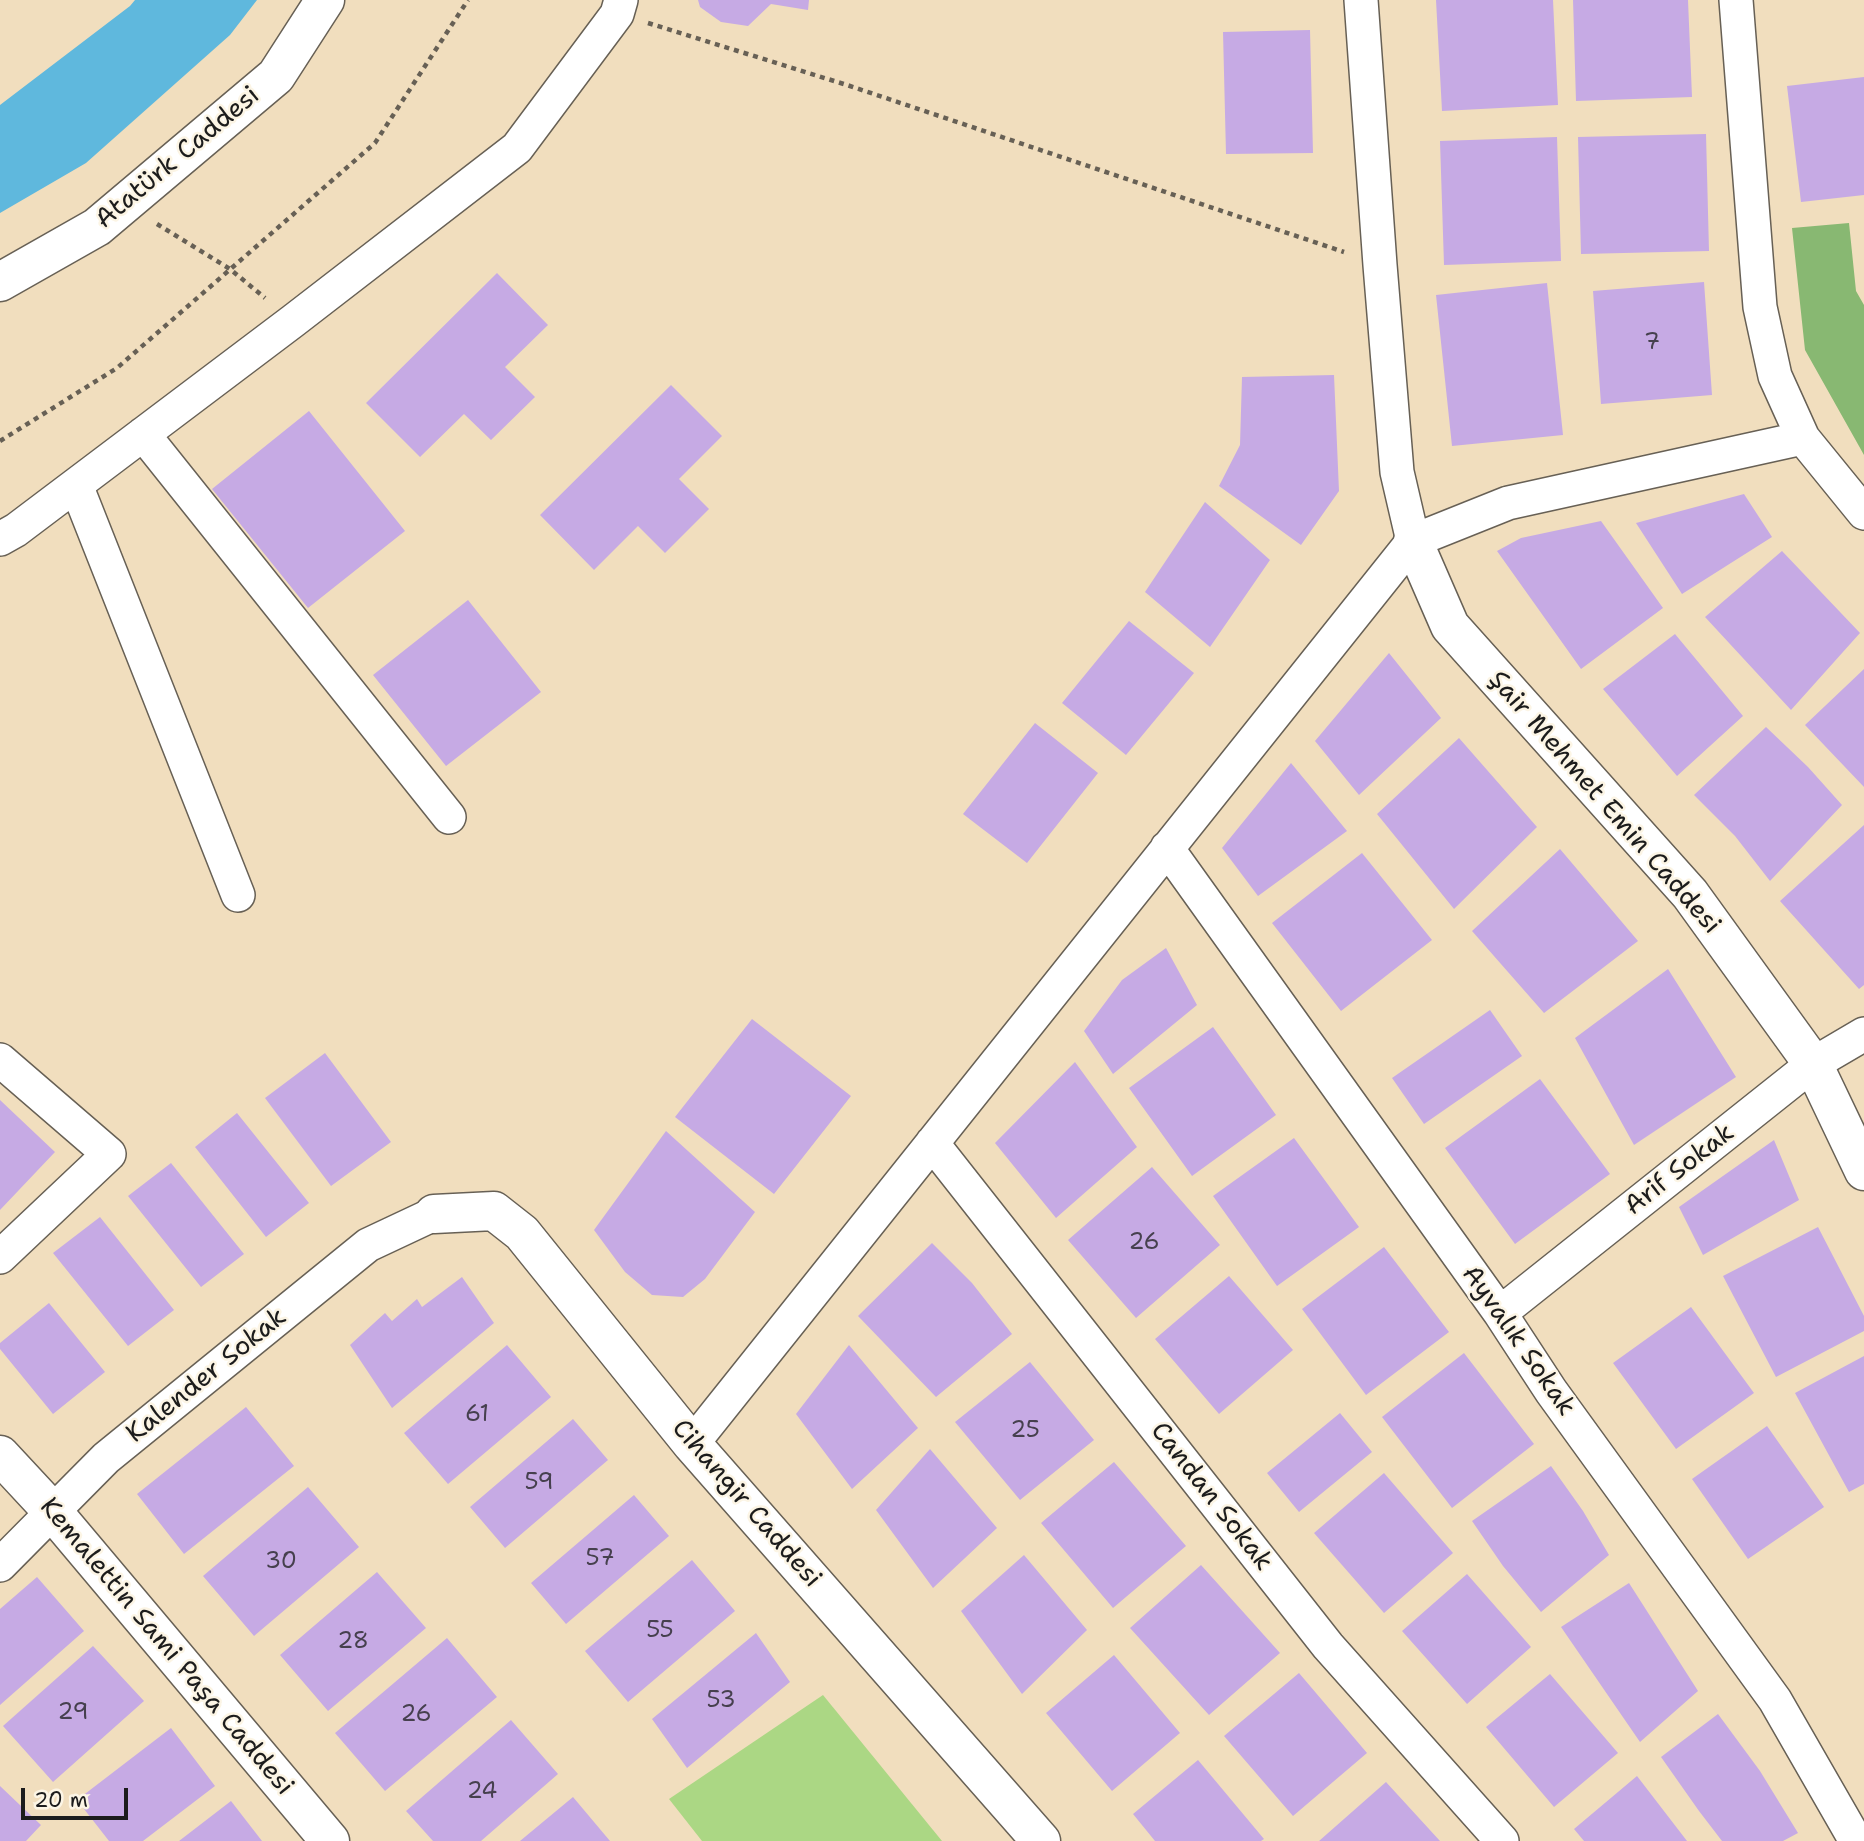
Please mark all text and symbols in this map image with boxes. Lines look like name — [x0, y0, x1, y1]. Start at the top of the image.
street label: Atatürk Caddesi — [90, 80, 266, 236]
house number: 7 — [1644, 329, 1660, 357]
street label: Şair Mehmet Emin Caddesi — [1481, 665, 1727, 941]
street label: Arif Sokak — [1619, 1118, 1741, 1222]
house number: 26 — [1128, 1229, 1160, 1257]
street label: Ayvalık Sokak — [1455, 1260, 1581, 1422]
street label: Kalender Sokak — [121, 1302, 293, 1450]
house number: 61 — [465, 1401, 489, 1429]
street label: Cihangir Caddesi — [665, 1414, 827, 1594]
street label: Candan Sokak — [1143, 1416, 1279, 1578]
house number: 25 — [1010, 1417, 1040, 1445]
house number: 59 — [524, 1469, 554, 1497]
street label: Kemalettin Sami Paşa Caddesi — [32, 1492, 300, 1802]
house number: 57 — [585, 1545, 615, 1573]
house number: 30 — [265, 1548, 297, 1576]
house number: 55 — [646, 1617, 674, 1645]
house number: 28 — [337, 1628, 369, 1656]
house number: 53 — [706, 1687, 736, 1715]
house number: 29 — [58, 1699, 88, 1727]
house number: 26 — [400, 1701, 432, 1729]
scale bar — [24, 1774, 131, 1818]
house number: 24 — [467, 1778, 497, 1806]
text: 20 m — [34, 1786, 88, 1814]

